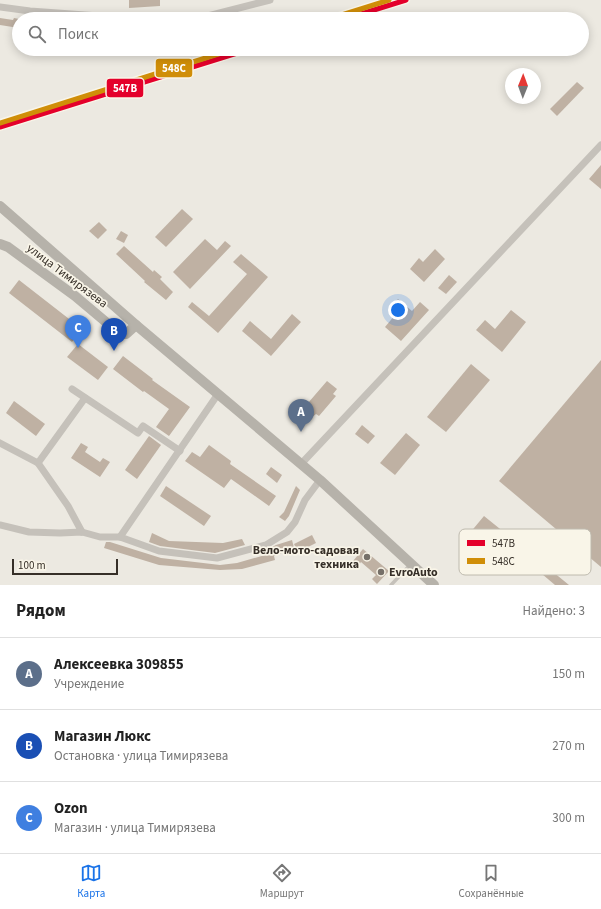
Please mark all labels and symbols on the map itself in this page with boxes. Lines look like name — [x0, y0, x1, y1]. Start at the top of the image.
line badge: 548С — [155, 58, 193, 78]
text: 548С — [162, 61, 187, 76]
north arrow — [505, 68, 541, 104]
line badge: 547В — [106, 78, 144, 98]
text: 547В — [113, 81, 137, 96]
street label: улица Тимирязева — [23, 240, 111, 312]
your location — [388, 300, 408, 320]
pin: C — [65, 315, 91, 348]
pin: B — [101, 318, 127, 351]
pin: A — [288, 399, 314, 432]
legend — [459, 529, 591, 575]
text: 547В — [492, 536, 515, 551]
place label: Вело-мото-садовая техника — [253, 542, 359, 573]
marker: Вело-мото-садовая техника — [362, 552, 372, 562]
text: 548С — [492, 554, 515, 569]
scale bar — [12, 557, 118, 576]
place label: EvroAuto — [389, 564, 438, 581]
marker: EvroAuto — [376, 567, 386, 577]

